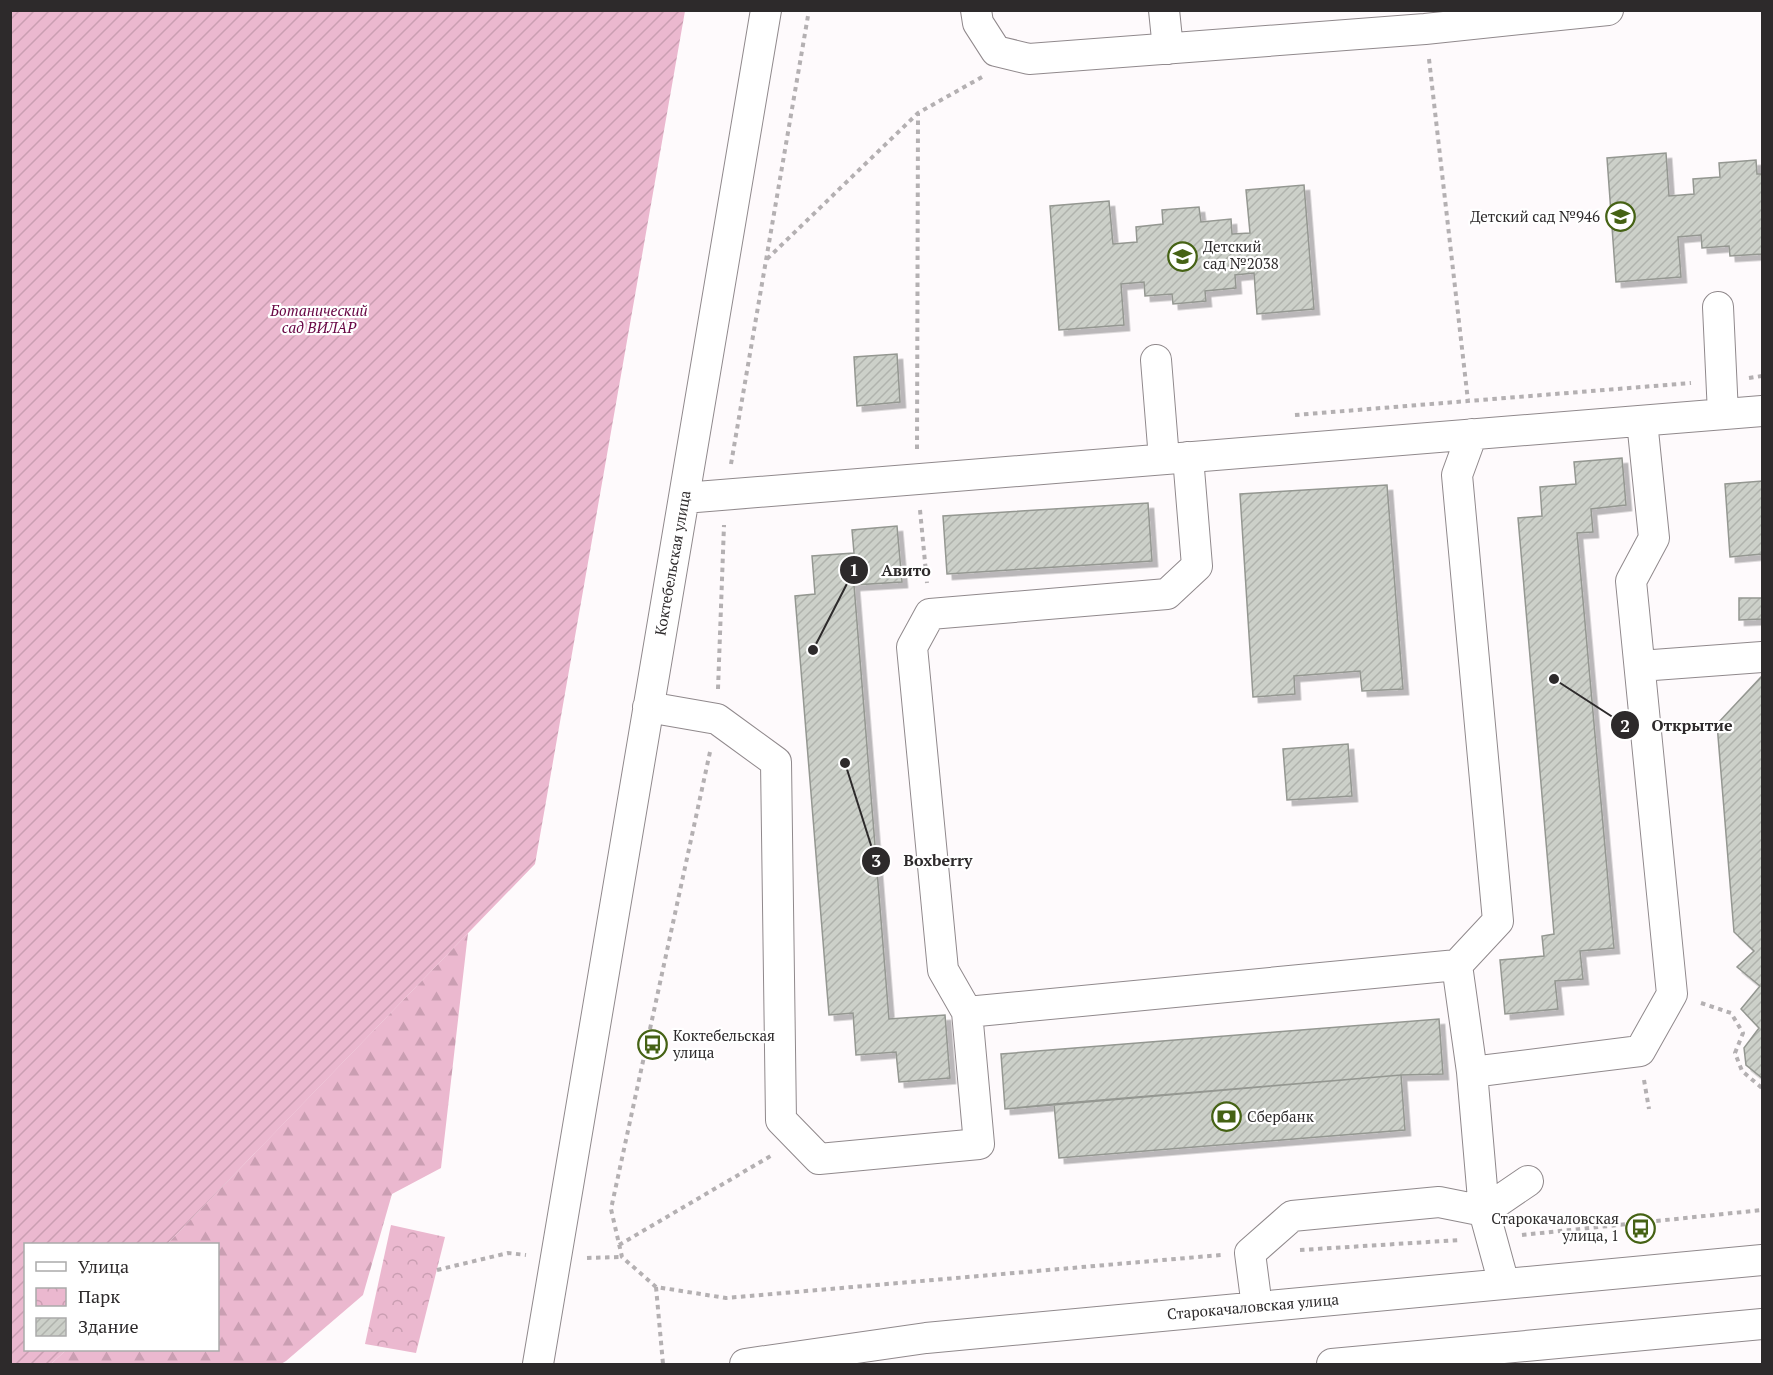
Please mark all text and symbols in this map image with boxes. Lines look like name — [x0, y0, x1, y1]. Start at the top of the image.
school or university icon: Детский сад №946 — [1605, 201, 1637, 233]
place label: Детский сад №946 — [1470, 206, 1600, 226]
place label: Детский сад №2038 — [1203, 236, 1279, 273]
school or university icon: Детский сад №2038 — [1166, 240, 1198, 272]
park label: Ботанический сад ВИЛАР — [269, 300, 368, 337]
street label: Коктебельская улица — [649, 488, 695, 637]
callout: Авито — [839, 553, 942, 587]
text: 1 — [849, 557, 859, 581]
text: Авито — [881, 559, 931, 581]
callout: Открытие — [1610, 708, 1745, 742]
text: 2 — [1620, 713, 1630, 737]
text: Открытие — [1651, 714, 1733, 736]
callout: Boxberry — [861, 844, 984, 878]
text: 3 — [871, 848, 881, 872]
text: Boxberry — [904, 849, 973, 871]
place label: Коктебельская улица — [672, 1025, 775, 1062]
bus stop icon: Коктебельская улица — [636, 1029, 668, 1061]
bank icon: Сбербанк — [1210, 1101, 1242, 1133]
place label: Сбербанк — [1247, 1106, 1315, 1126]
place label: Старокачаловская улица, 1 — [1491, 1208, 1619, 1245]
bus stop icon: Старокачаловская улица, 1 — [1624, 1212, 1656, 1244]
legend — [24, 1243, 219, 1351]
text: Улица — [78, 1254, 129, 1278]
text: Парк — [78, 1284, 120, 1308]
street label: Старокачаловская улица — [1166, 1288, 1340, 1323]
text: Здание — [78, 1314, 138, 1338]

